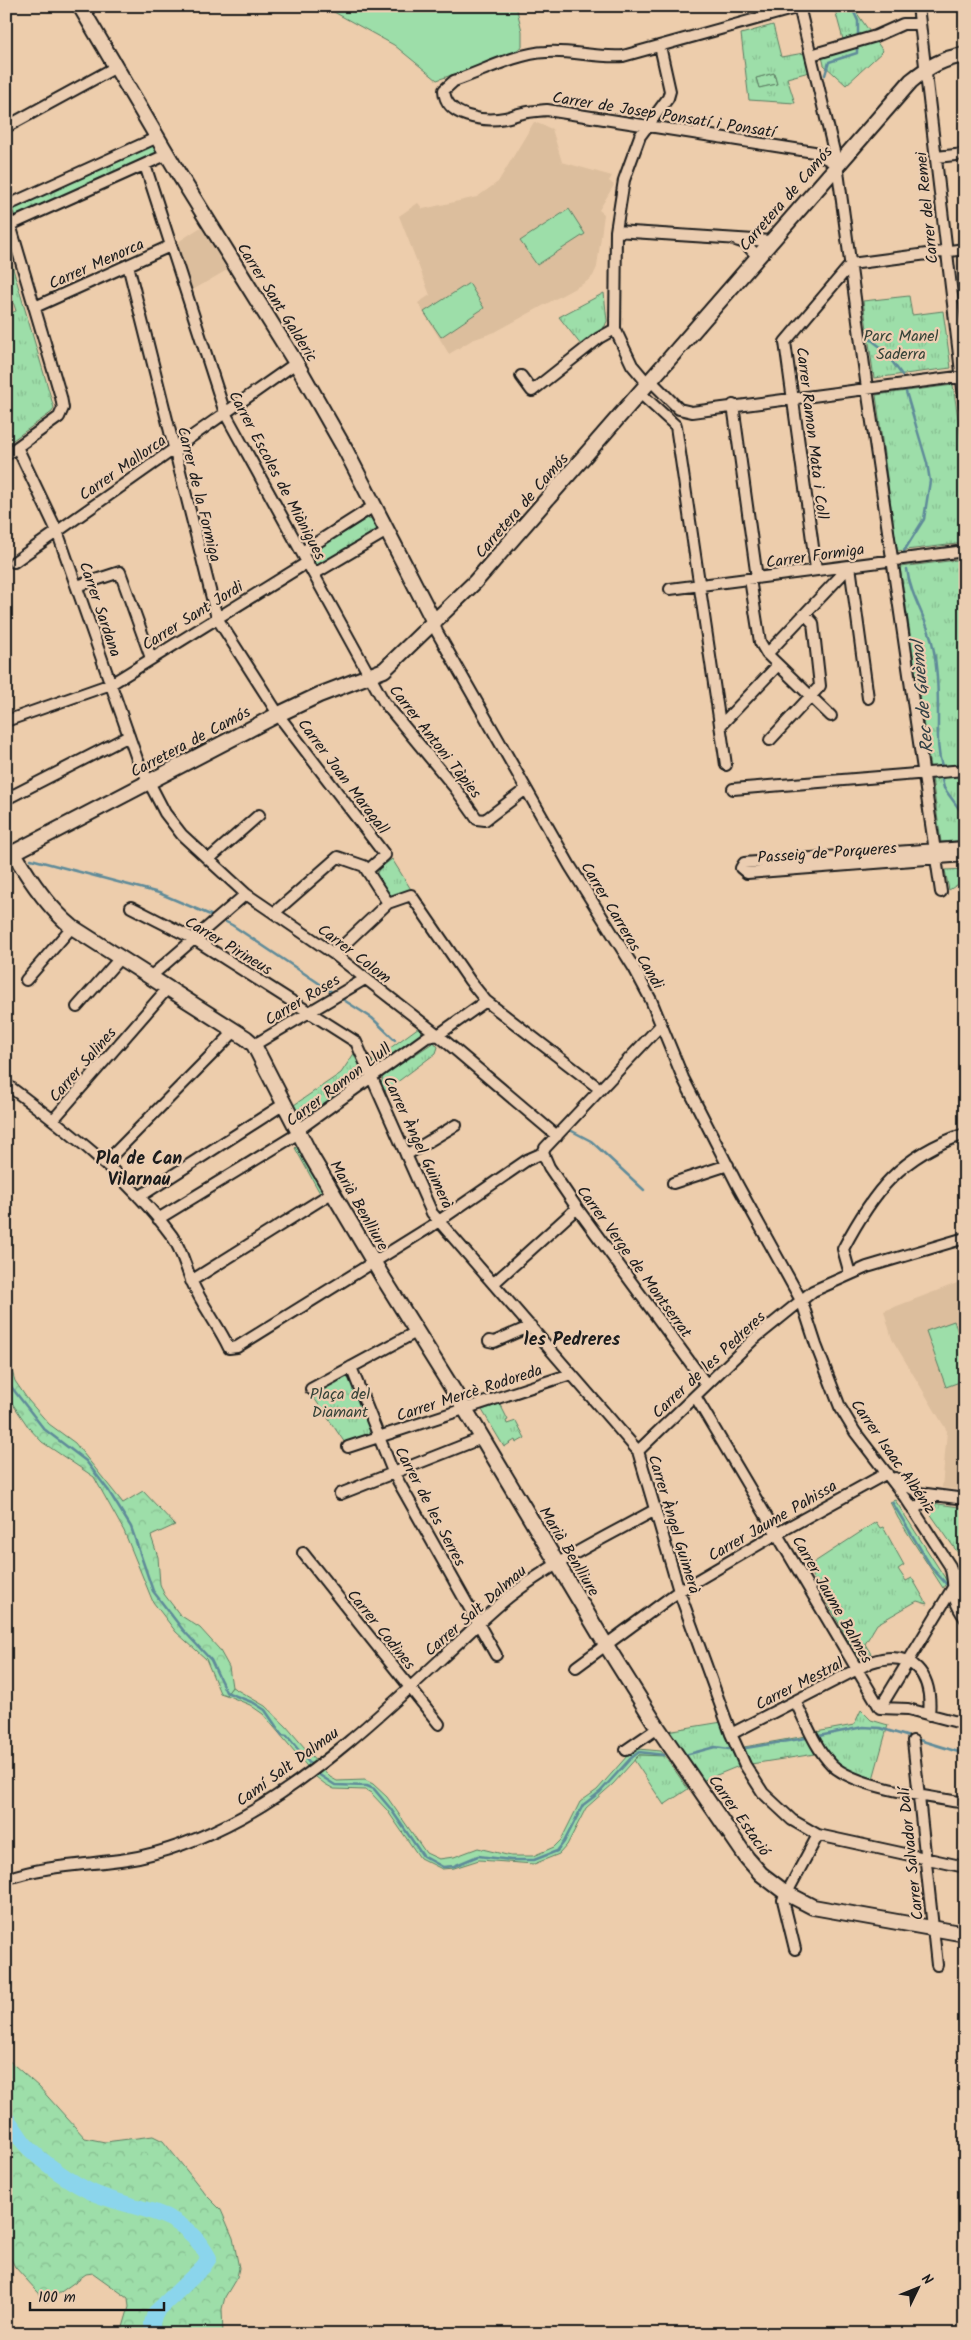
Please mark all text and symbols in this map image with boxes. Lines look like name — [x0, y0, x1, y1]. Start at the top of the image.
street label: Carrer de Josep Ponsatí i Ponsatí — [551, 86, 779, 146]
street label: Carretera de Camós — [733, 140, 839, 257]
street label: Carrer del Remei — [909, 149, 946, 265]
street label: Carrer Menorca — [45, 232, 148, 297]
street label: Carrer Sant Galderic — [230, 238, 323, 367]
park label: Parc Manel Saderra — [864, 324, 938, 367]
street label: Carrer Ramon Mata i Coll — [789, 346, 834, 521]
street label: Carrer Escoles de Miànigues — [221, 387, 332, 565]
street label: Carrer de la Formiga — [170, 424, 227, 565]
street label: Carrer Mallorca — [74, 429, 172, 508]
street label: Carretera de Camós — [469, 447, 575, 564]
street label: Carrer Formiga — [764, 537, 866, 576]
street label: Carrer Sardana — [72, 558, 128, 661]
street label: Carrer Sant Jordi — [137, 574, 249, 657]
water label: Rec de Guèmol — [904, 636, 943, 754]
street label: Carrer Antoni Tàpies — [382, 680, 487, 804]
street label: Carretera de Camós — [126, 700, 255, 785]
street label: Carrer Joan Maragall — [291, 714, 395, 840]
street label: Passeig de Porqueres — [757, 836, 898, 871]
street label: Carrer Carreras Candi — [574, 857, 670, 995]
street label: Carrer Pirineus — [180, 910, 277, 982]
street label: Carrer Colom — [312, 918, 397, 991]
street label: Carrer Roses — [260, 968, 345, 1033]
street label: Carrer Salines — [43, 1022, 123, 1108]
street label: Carrer Ramon Llull — [281, 1037, 397, 1133]
street label: Carrer Àngel Guimerà — [376, 1072, 459, 1213]
district label: Pla de Can Vilarnau — [96, 1145, 182, 1195]
street label: Marià Benlliure — [323, 1156, 395, 1256]
street label: Carrer Verge de Montserrat — [570, 1180, 698, 1344]
street label: Carrer de les Pedreres — [646, 1305, 772, 1425]
district label: les Pedreres — [524, 1326, 621, 1355]
street label: Carrer Mercè Rodoreda — [393, 1358, 546, 1429]
park label: Plaça del Diamant — [310, 1382, 370, 1425]
street label: Carrer Isaac Albéniz — [844, 1394, 942, 1519]
street label: Carrer de les Serres — [387, 1442, 472, 1571]
street label: Carrer Àngel Guimerà — [641, 1452, 707, 1597]
street label: Carrer Jaume Pahissa — [704, 1474, 842, 1568]
street label: Marià Benlliure — [532, 1502, 605, 1601]
street label: Carrer Jaume Balmes — [785, 1531, 879, 1669]
street label: Carrer Salt Dalmau — [419, 1559, 533, 1663]
street label: Carrer Codines — [340, 1584, 421, 1676]
street label: Carrer Mestral — [751, 1651, 848, 1717]
street label: Camí Salt Dalmau — [231, 1721, 345, 1813]
street label: Carrer Estació — [701, 1770, 777, 1862]
street label: Carrer Salvador Dalí — [892, 1784, 931, 1921]
north arrow — [894, 2262, 944, 2312]
text: N — [916, 2269, 938, 2291]
scale bar — [30, 2280, 164, 2312]
text: 100 m — [38, 2286, 76, 2310]

